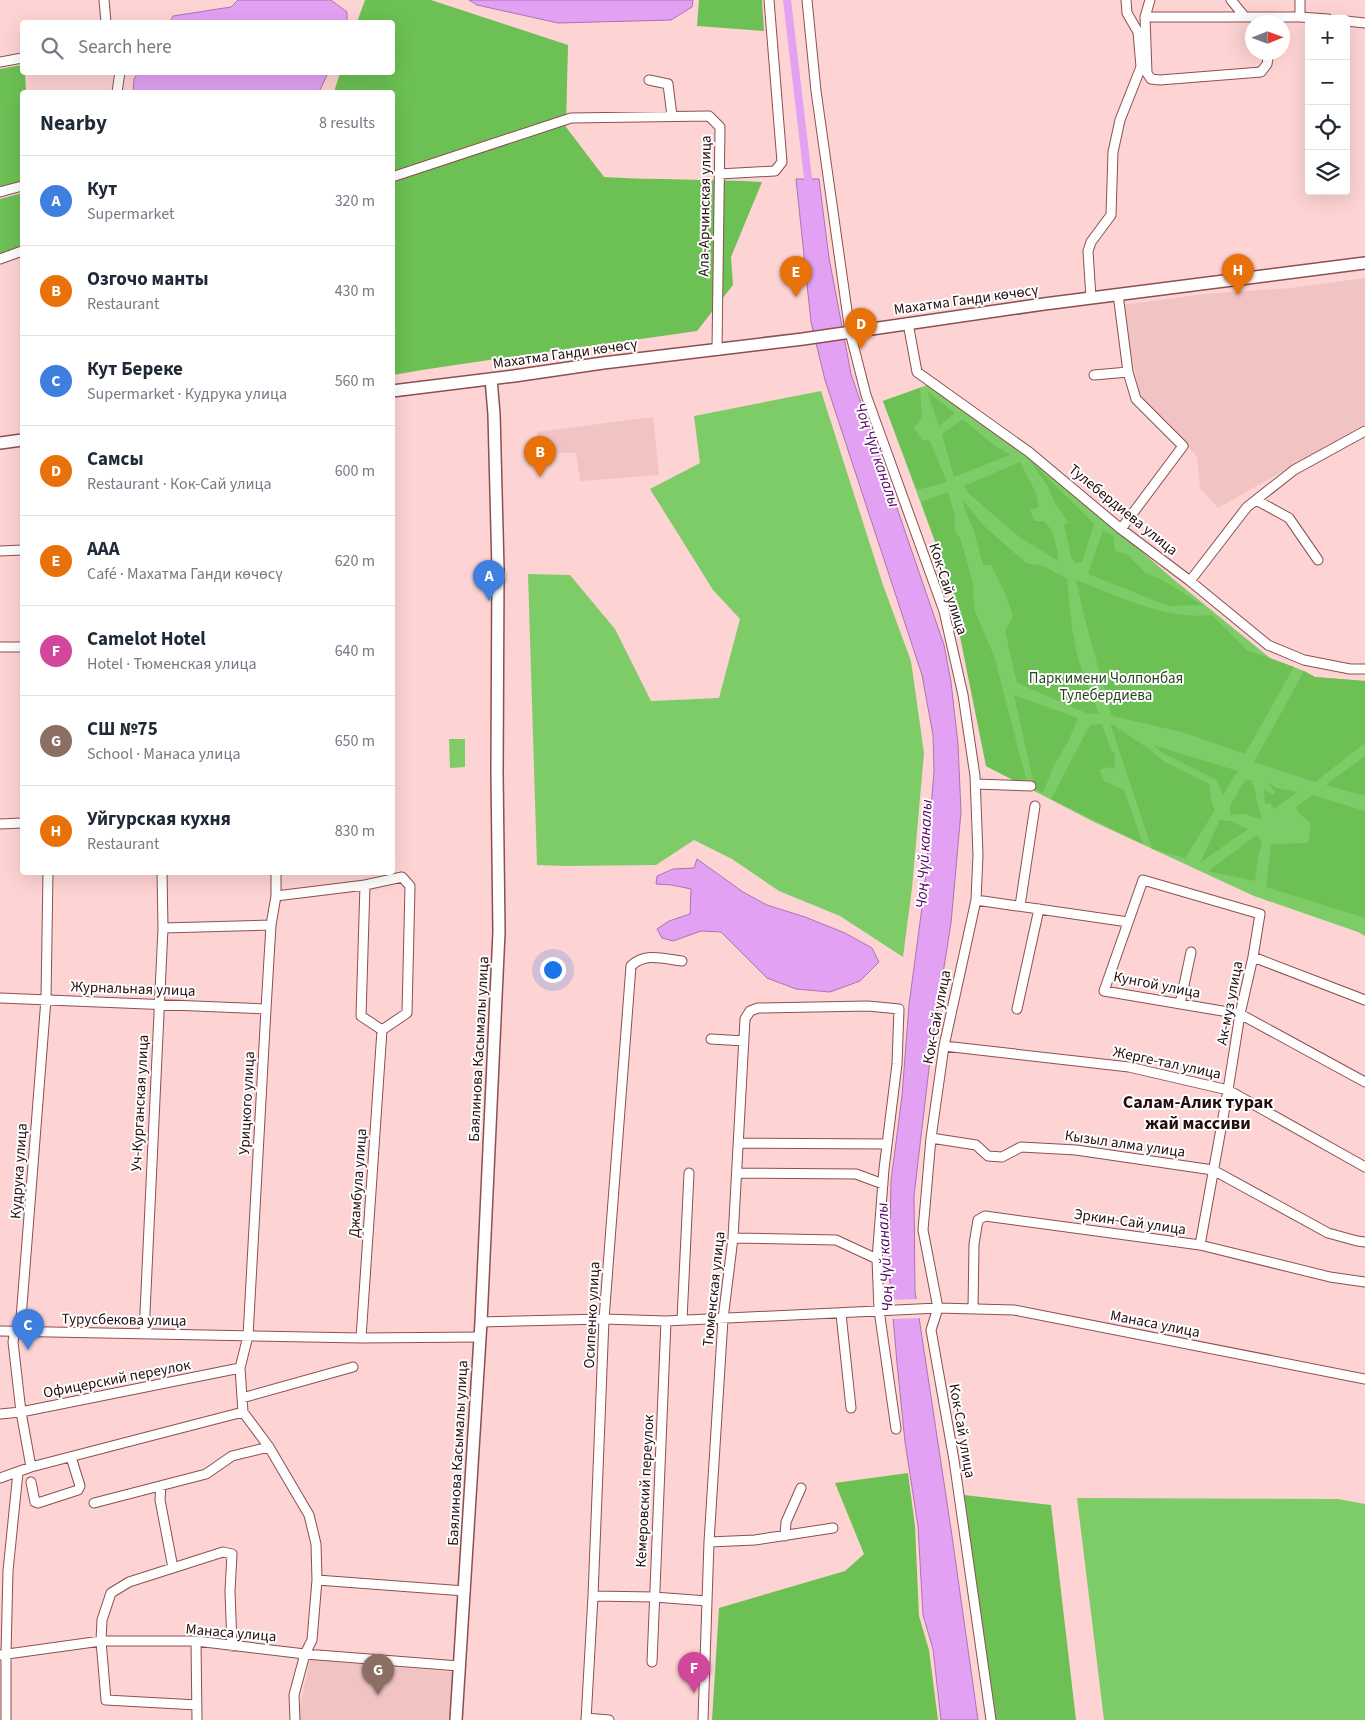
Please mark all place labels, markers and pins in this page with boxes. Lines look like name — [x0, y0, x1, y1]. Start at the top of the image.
pin: H — [1222, 254, 1254, 295]
pin: E — [780, 256, 812, 297]
pin: D — [845, 308, 877, 349]
pin: B — [524, 436, 556, 477]
pin: A — [473, 560, 505, 601]
pin: C — [12, 1309, 44, 1350]
pin: F — [678, 1652, 710, 1693]
pin: G — [362, 1654, 394, 1695]

